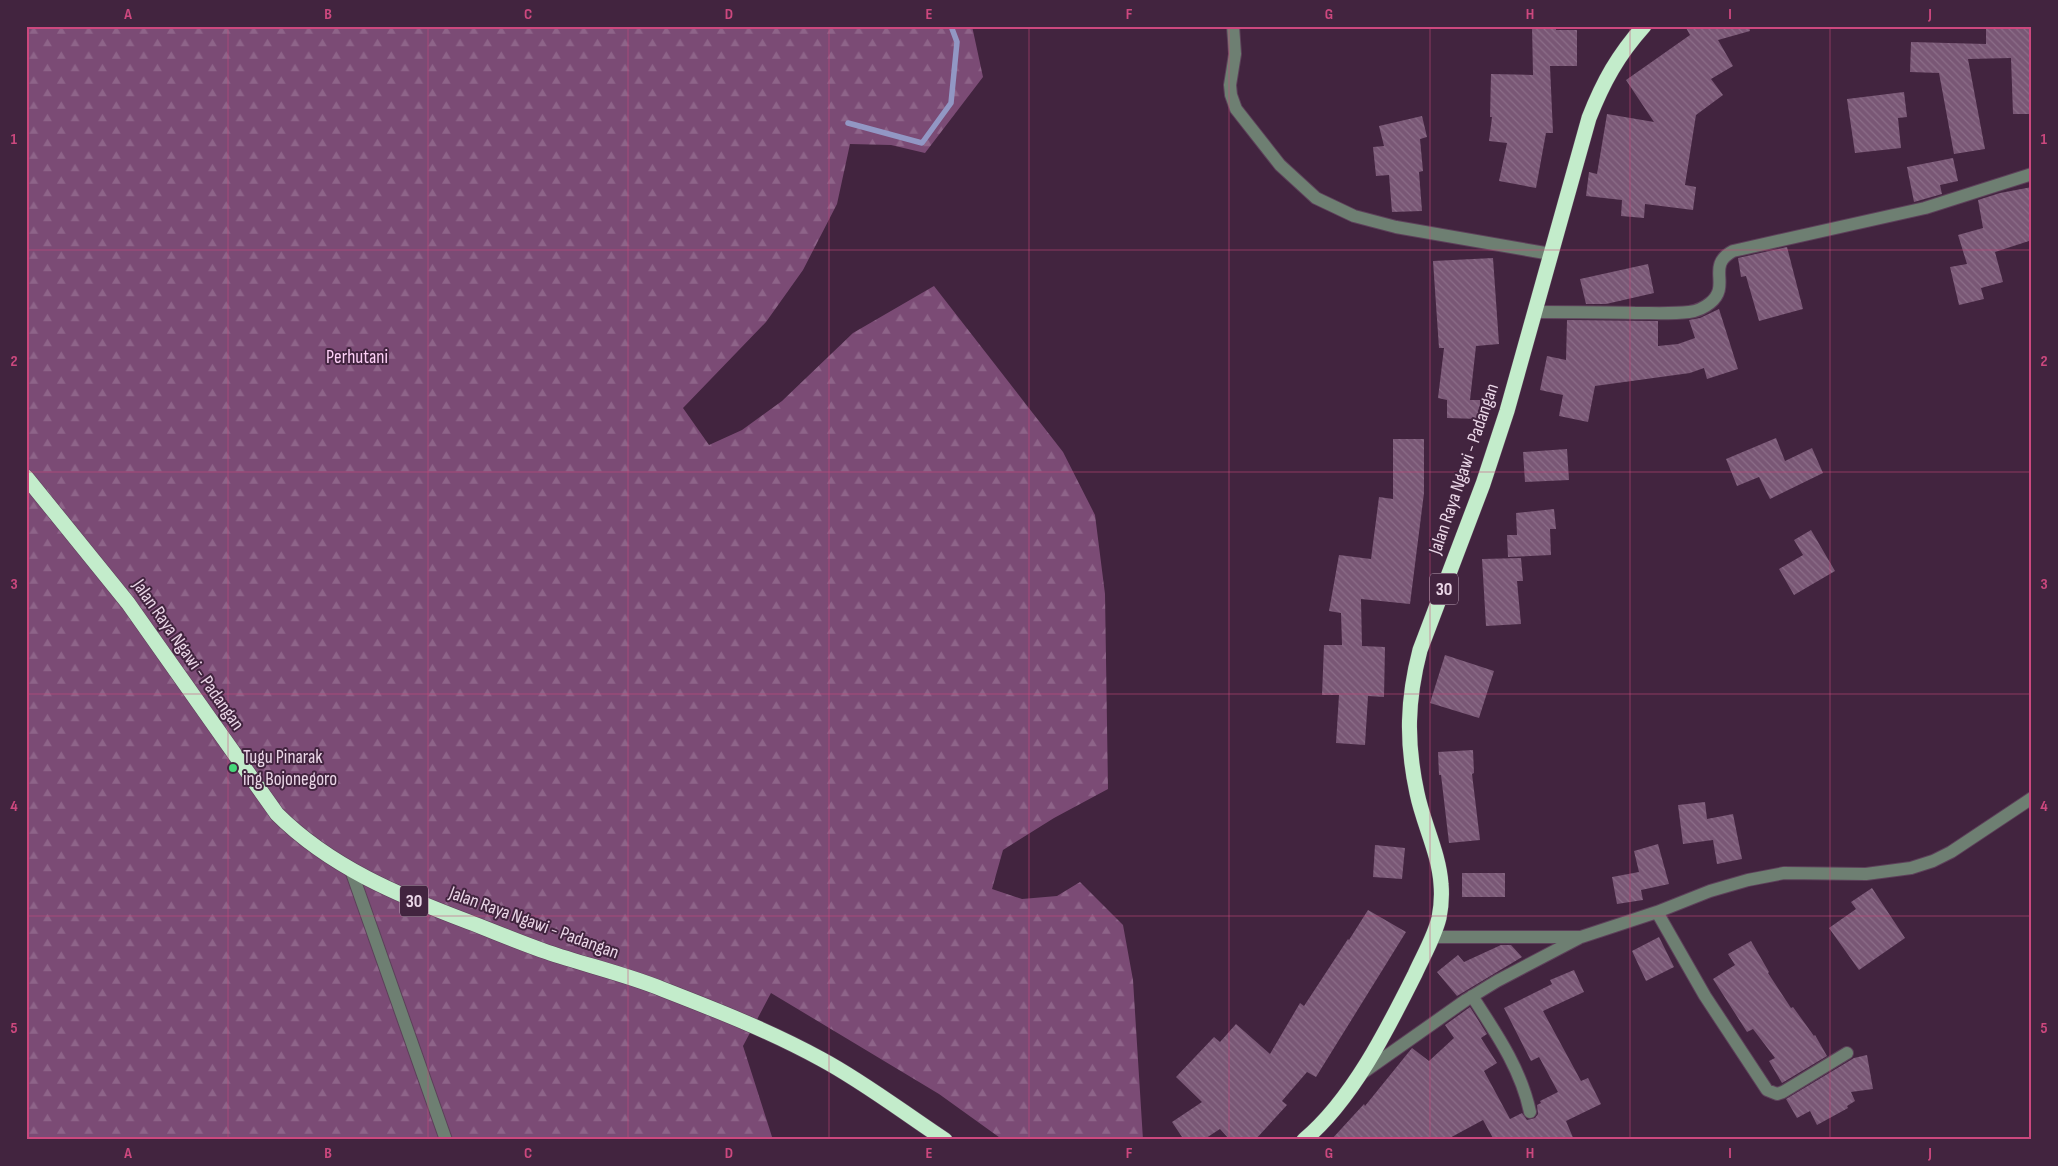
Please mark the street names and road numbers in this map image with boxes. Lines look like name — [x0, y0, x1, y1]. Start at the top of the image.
street label: Jalan Raya Ngawi - Padangan — [1424, 381, 1504, 558]
street label: Jalan Raya Ngawi - Padangan — [127, 574, 249, 735]
road number: 30 — [1430, 574, 1458, 604]
street label: Jalan Raya Ngawi - Padangan — [445, 881, 622, 964]
road number: 30 — [400, 886, 428, 916]

